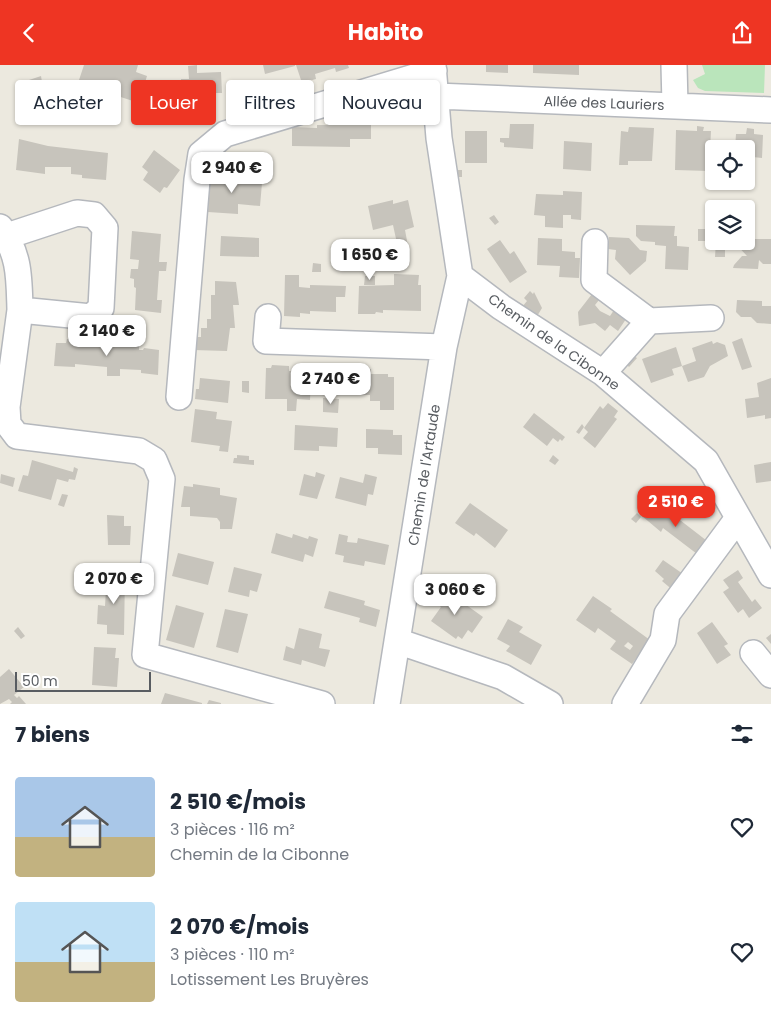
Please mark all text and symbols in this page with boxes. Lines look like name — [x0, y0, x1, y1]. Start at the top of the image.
text: Habito — [348, 17, 423, 48]
icon: back — [15, 19, 43, 47]
icon: share — [728, 19, 756, 47]
chip: Acheter — [15, 80, 121, 125]
chip: Louer — [131, 80, 216, 125]
chip: Filtres — [226, 80, 314, 125]
chip: Nouveau — [324, 80, 440, 125]
street label: Allée des Lauriers — [543, 91, 665, 115]
map controls — [705, 140, 755, 250]
button: locate — [705, 140, 755, 190]
pin: 2 940 € — [186, 151, 278, 194]
text: 2 940 € — [202, 156, 262, 179]
button: layers — [705, 200, 755, 250]
pin: 1 650 € — [324, 239, 416, 281]
text: 1 650 € — [342, 243, 398, 266]
street label: Chemin de la Cibonne — [484, 289, 624, 395]
pin: 2 140 € — [61, 315, 153, 357]
text: 2 140 € — [79, 319, 135, 342]
pin: 2 740 € — [285, 363, 377, 405]
text: 2 740 € — [302, 367, 360, 390]
street label: Chemin de l'Artaude — [403, 403, 445, 547]
pin: 2 510 € — [630, 485, 722, 528]
text: 2 510 € — [648, 490, 704, 513]
pin: 2 070 € — [68, 563, 160, 605]
text: 2 070 € — [85, 567, 143, 590]
pin: 3 060 € — [409, 573, 501, 616]
text: 3 060 € — [425, 578, 485, 601]
scale bar — [15, 669, 151, 692]
text: 50 m — [22, 671, 58, 691]
text: 7 biens — [15, 720, 90, 749]
icon: filters — [728, 720, 756, 748]
text: 2 510 €/mois — [170, 787, 306, 816]
icon: home — [55, 797, 115, 857]
icon: heart — [728, 813, 756, 841]
text: 3 pièces · 116 m² — [170, 818, 295, 841]
text: Chemin de la Cibonne — [170, 843, 349, 866]
text: 2 070 €/mois — [170, 912, 309, 941]
icon: home — [55, 922, 115, 982]
icon: heart — [728, 938, 756, 966]
text: 3 pièces · 110 m² — [170, 943, 295, 966]
text: Lotissement Les Bruyères — [170, 968, 369, 991]

